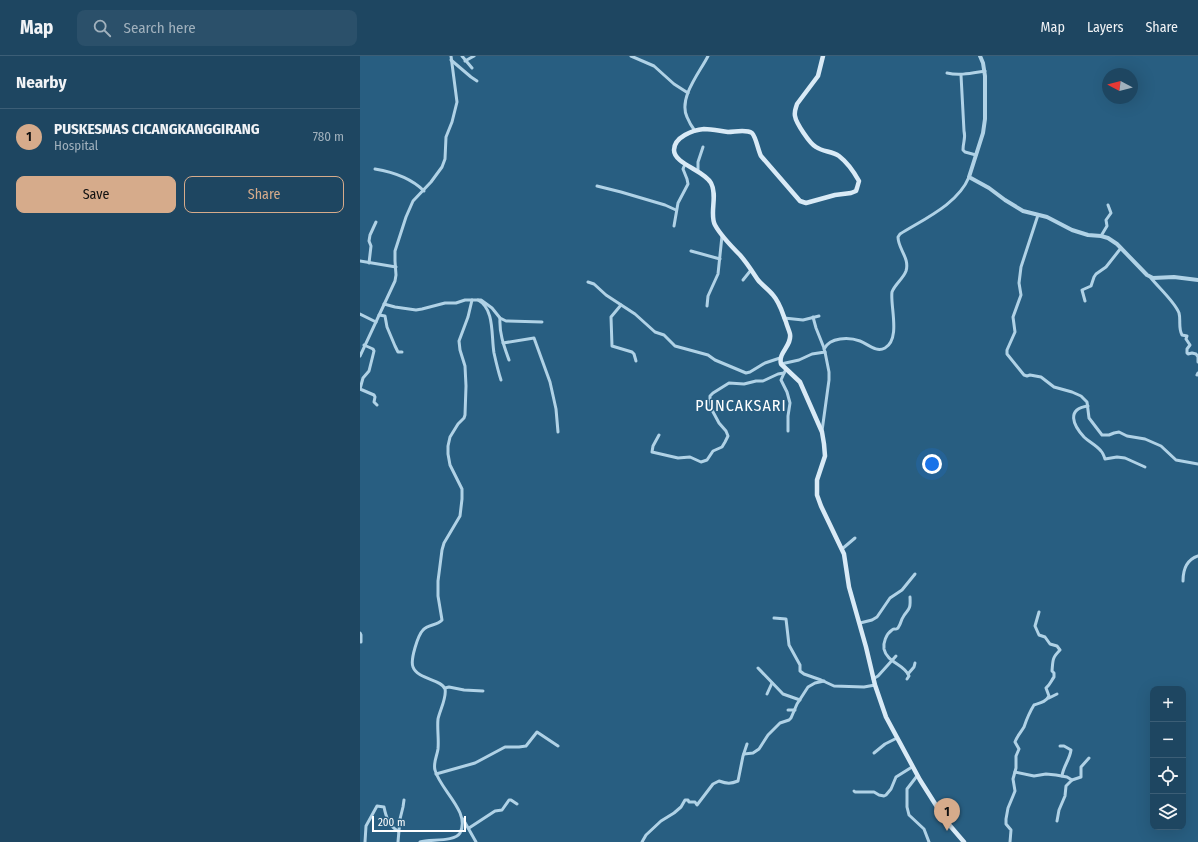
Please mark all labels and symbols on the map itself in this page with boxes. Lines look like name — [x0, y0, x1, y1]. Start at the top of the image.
north arrow — [1102, 68, 1138, 104]
district label: PUNCAKSARI — [695, 396, 787, 415]
your location — [922, 454, 942, 474]
pin: 1 — [934, 798, 960, 831]
scale bar — [372, 814, 466, 833]

